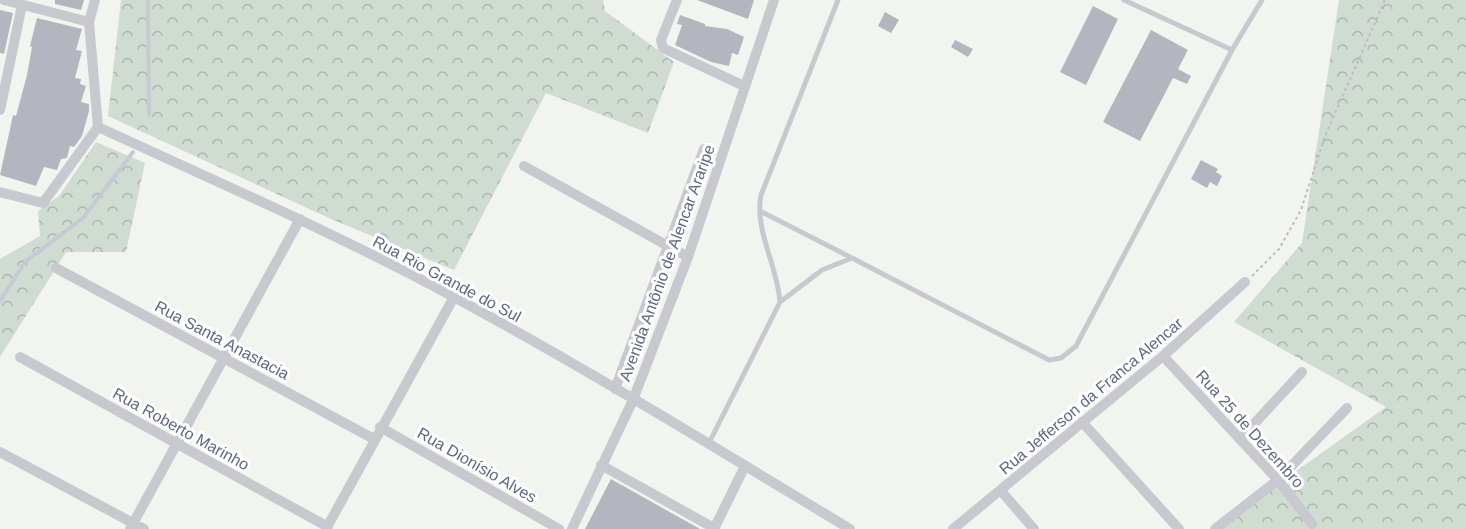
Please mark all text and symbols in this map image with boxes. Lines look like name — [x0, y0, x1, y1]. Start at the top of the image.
street label: Avenida Antônio de Alencar Araripe — [616, 142, 718, 384]
street label: Rua Rio Grande do Sul — [370, 233, 524, 325]
street label: Rua Santa Anastacia — [152, 297, 292, 383]
street label: Rua Jefferson da Franca Alencar — [996, 314, 1186, 478]
street label: Rua 25 de Dezembro — [1193, 367, 1307, 491]
street label: Rua Roberto Marinho — [110, 384, 252, 474]
street label: Rua Dionísio Alves — [415, 424, 539, 506]

